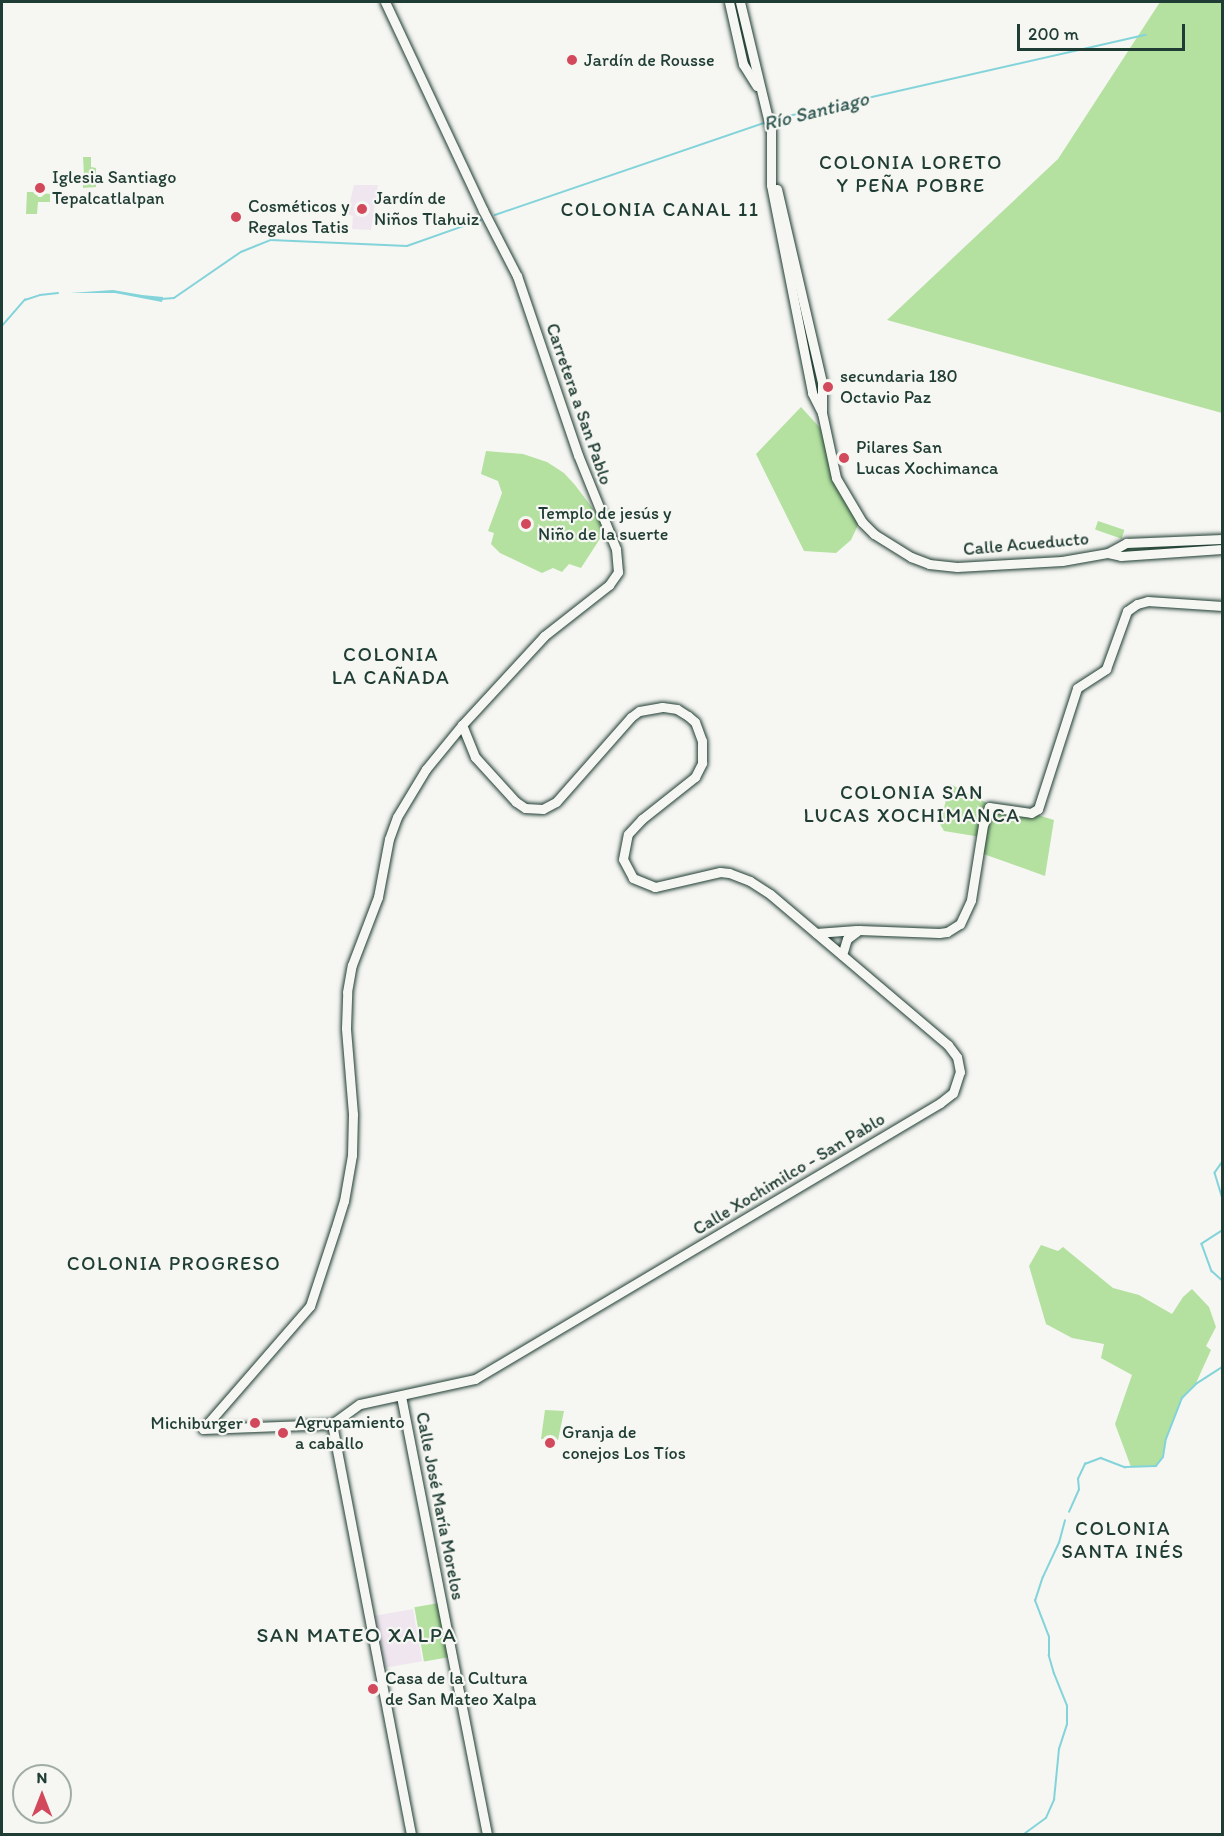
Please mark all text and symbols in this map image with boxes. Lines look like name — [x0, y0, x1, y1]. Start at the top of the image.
scale bar — [1020, 12, 1188, 50]
text: 200 m — [1028, 23, 1079, 45]
place label: Jardín de Rousse — [584, 49, 714, 71]
marker: Jardín de Rousse — [565, 53, 579, 67]
water label: Río Santiago — [761, 86, 871, 136]
district label: COLONIA LORETO Y PEÑA POBRE — [819, 151, 1003, 198]
place label: Iglesia Santiago Tepalcatlalpan — [52, 167, 177, 210]
marker: Iglesia Santiago Tepalcatlalpan — [33, 181, 47, 195]
place label: Jardín de Niños Tlahuiz — [374, 188, 479, 230]
place label: Cosméticos y Regalos Tatis — [248, 196, 349, 238]
district label: COLONIA CANAL 11 — [560, 197, 760, 221]
marker: Jardín de Niños Tlahuiz — [355, 202, 369, 216]
marker: Cosméticos y Regalos Tatis — [229, 210, 243, 224]
street label: Carretera a San Pablo — [541, 320, 617, 488]
place label: secundaria 180 Octavio Paz — [840, 366, 958, 409]
marker: secundaria 180 Octavio Paz — [821, 380, 835, 394]
place label: Pilares San Lucas Xochimanca — [856, 437, 999, 480]
marker: Pilares San Lucas Xochimanca — [837, 451, 851, 465]
place label: Templo de jesús y Niño de la suerte — [538, 503, 671, 546]
marker: Templo de jesús y Niño de la suerte — [519, 517, 533, 531]
street label: Calle Acueducto — [962, 528, 1090, 560]
district label: COLONIA LA CAÑADA — [332, 642, 450, 689]
district label: COLONIA SAN LUCAS XOCHIMANCA — [805, 781, 1019, 828]
street label: Calle Xochimilco - San Pablo — [689, 1108, 889, 1240]
district label: COLONIA PROGRESO — [66, 1251, 282, 1275]
street label: Calle José María Morelos — [411, 1410, 469, 1602]
place label: Michiburger — [151, 1412, 243, 1434]
place label: Agrupamiento a caballo — [295, 1412, 405, 1454]
marker: Michiburger — [248, 1416, 262, 1430]
place label: Granja de conejos Los Tíos — [562, 1422, 686, 1464]
marker: Agrupamiento a caballo — [276, 1426, 290, 1440]
marker: Granja de conejos Los Tíos — [543, 1436, 557, 1450]
district label: COLONIA SANTA INÉS — [1061, 1516, 1185, 1563]
district label: SAN MATEO XALPA — [255, 1622, 459, 1648]
place label: Casa de la Cultura de San Mateo Xalpa — [385, 1668, 537, 1710]
marker: Casa de la Cultura de San Mateo Xalpa — [366, 1682, 380, 1696]
north arrow — [12, 1764, 72, 1824]
text: N — [37, 1768, 47, 1787]

